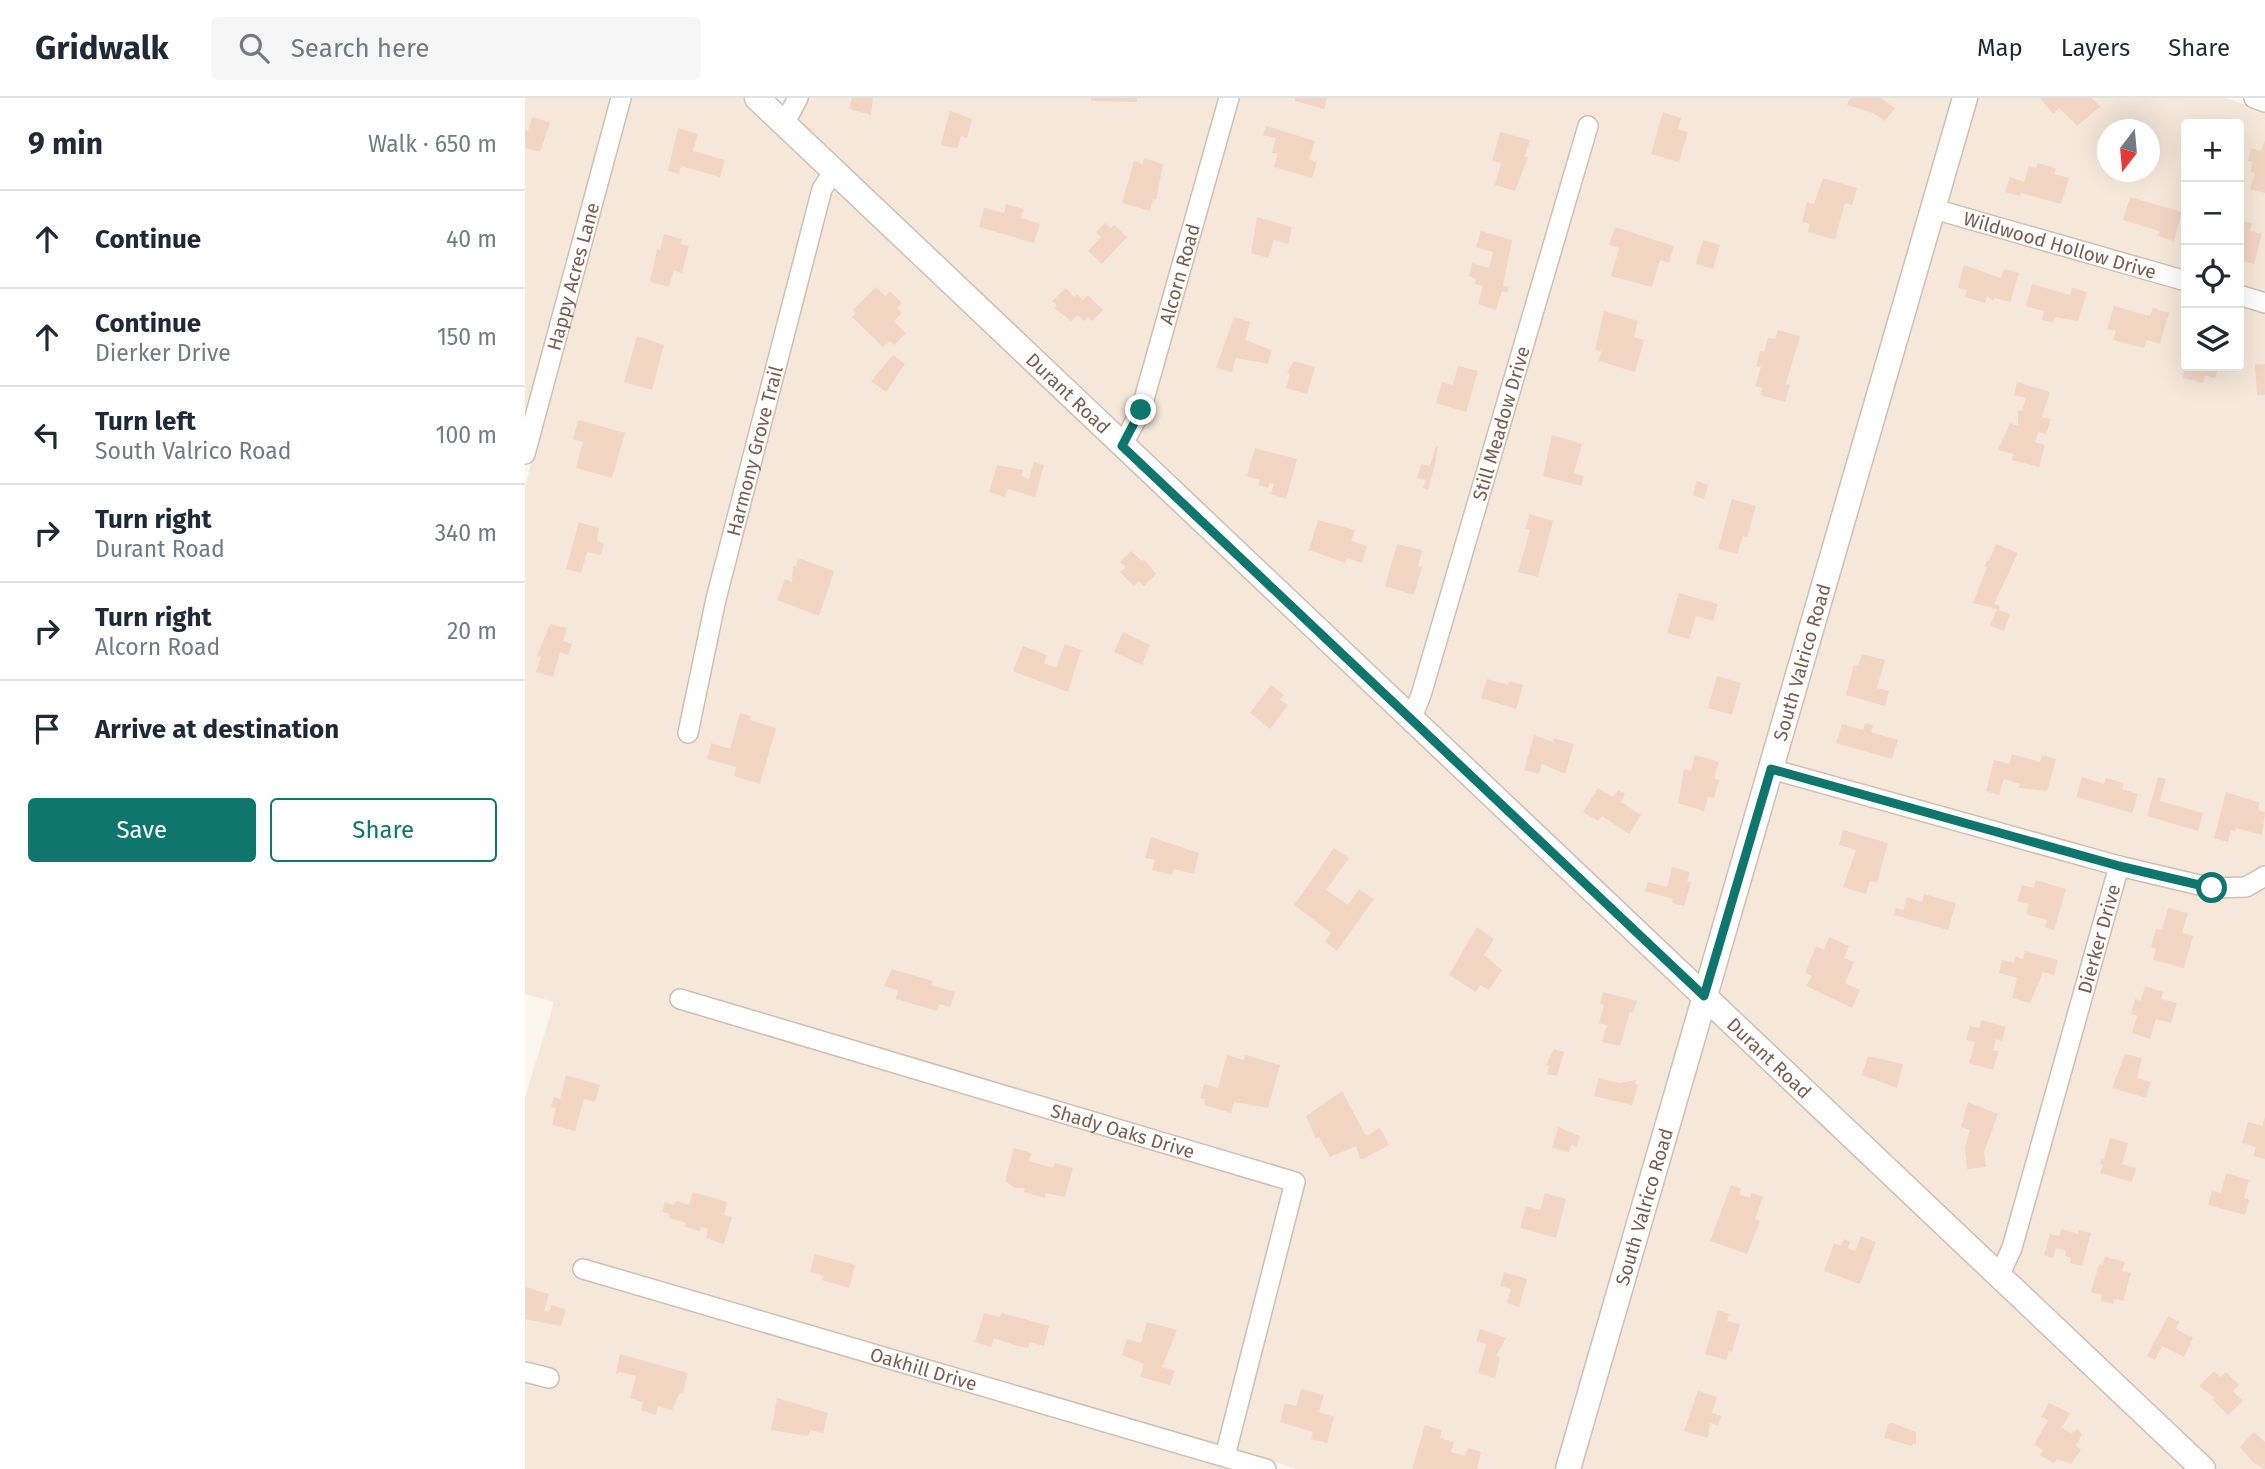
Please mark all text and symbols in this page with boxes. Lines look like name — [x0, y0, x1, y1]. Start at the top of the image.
search box — [211, 17, 701, 80]
text: Gridwalk — [35, 28, 169, 68]
icon: search — [235, 29, 273, 67]
text: Search here — [291, 33, 430, 64]
text: Map — [1977, 34, 2023, 62]
text: Layers — [2061, 34, 2130, 62]
text: Share — [2168, 34, 2230, 62]
north arrow — [2097, 119, 2160, 182]
map controls — [2181, 119, 2244, 371]
button: + — [2181, 119, 2244, 182]
text: 9 min — [28, 126, 103, 162]
text: Walk · 650 m — [368, 130, 497, 158]
button: − — [2181, 182, 2244, 245]
street label: Happy Acres Lane — [542, 200, 604, 353]
street label: Wildwood Hollow Drive — [1961, 207, 2159, 284]
icon: ahead — [28, 220, 66, 258]
street label: Alcorn Road — [1155, 221, 1205, 327]
text: Continue — [95, 224, 201, 255]
text: 40 m — [446, 225, 497, 253]
button: locate — [2181, 245, 2244, 308]
text: Continue — [95, 308, 201, 339]
button: layers — [2181, 308, 2244, 371]
icon: ahead — [28, 318, 66, 356]
text: 150 m — [437, 323, 497, 351]
text: Dierker Drive — [95, 339, 231, 367]
street label: Still Meadow Drive — [1468, 344, 1535, 503]
street label: Durant Road — [1021, 348, 1115, 439]
street label: Harmony Grove Trail — [722, 363, 788, 539]
route end — [1125, 394, 1156, 425]
text: Turn left — [95, 406, 196, 437]
icon: left — [28, 416, 66, 454]
text: 100 m — [436, 421, 497, 449]
text: South Valrico Road — [95, 437, 292, 465]
text: Turn right — [95, 504, 212, 535]
icon: right — [28, 514, 66, 552]
text: 340 m — [435, 519, 497, 547]
text: Durant Road — [95, 535, 225, 563]
street label: South Valrico Road — [1768, 581, 1836, 744]
text: Turn right — [95, 602, 212, 633]
icon: right — [28, 612, 66, 650]
text: 20 m — [447, 617, 497, 645]
text: Alcorn Road — [95, 633, 220, 661]
icon: arrive — [28, 710, 66, 748]
text: Arrive at destination — [95, 714, 339, 745]
button: Save — [28, 798, 256, 862]
button: Share — [270, 798, 497, 862]
route start — [2196, 872, 2227, 903]
street label: Dierker Drive — [2073, 882, 2125, 996]
street label: Durant Road — [1722, 1013, 1816, 1103]
street label: Shady Oaks Drive — [1048, 1099, 1197, 1164]
street label: South Valrico Road — [1611, 1126, 1678, 1288]
street label: Oakhill Drive — [867, 1343, 980, 1396]

